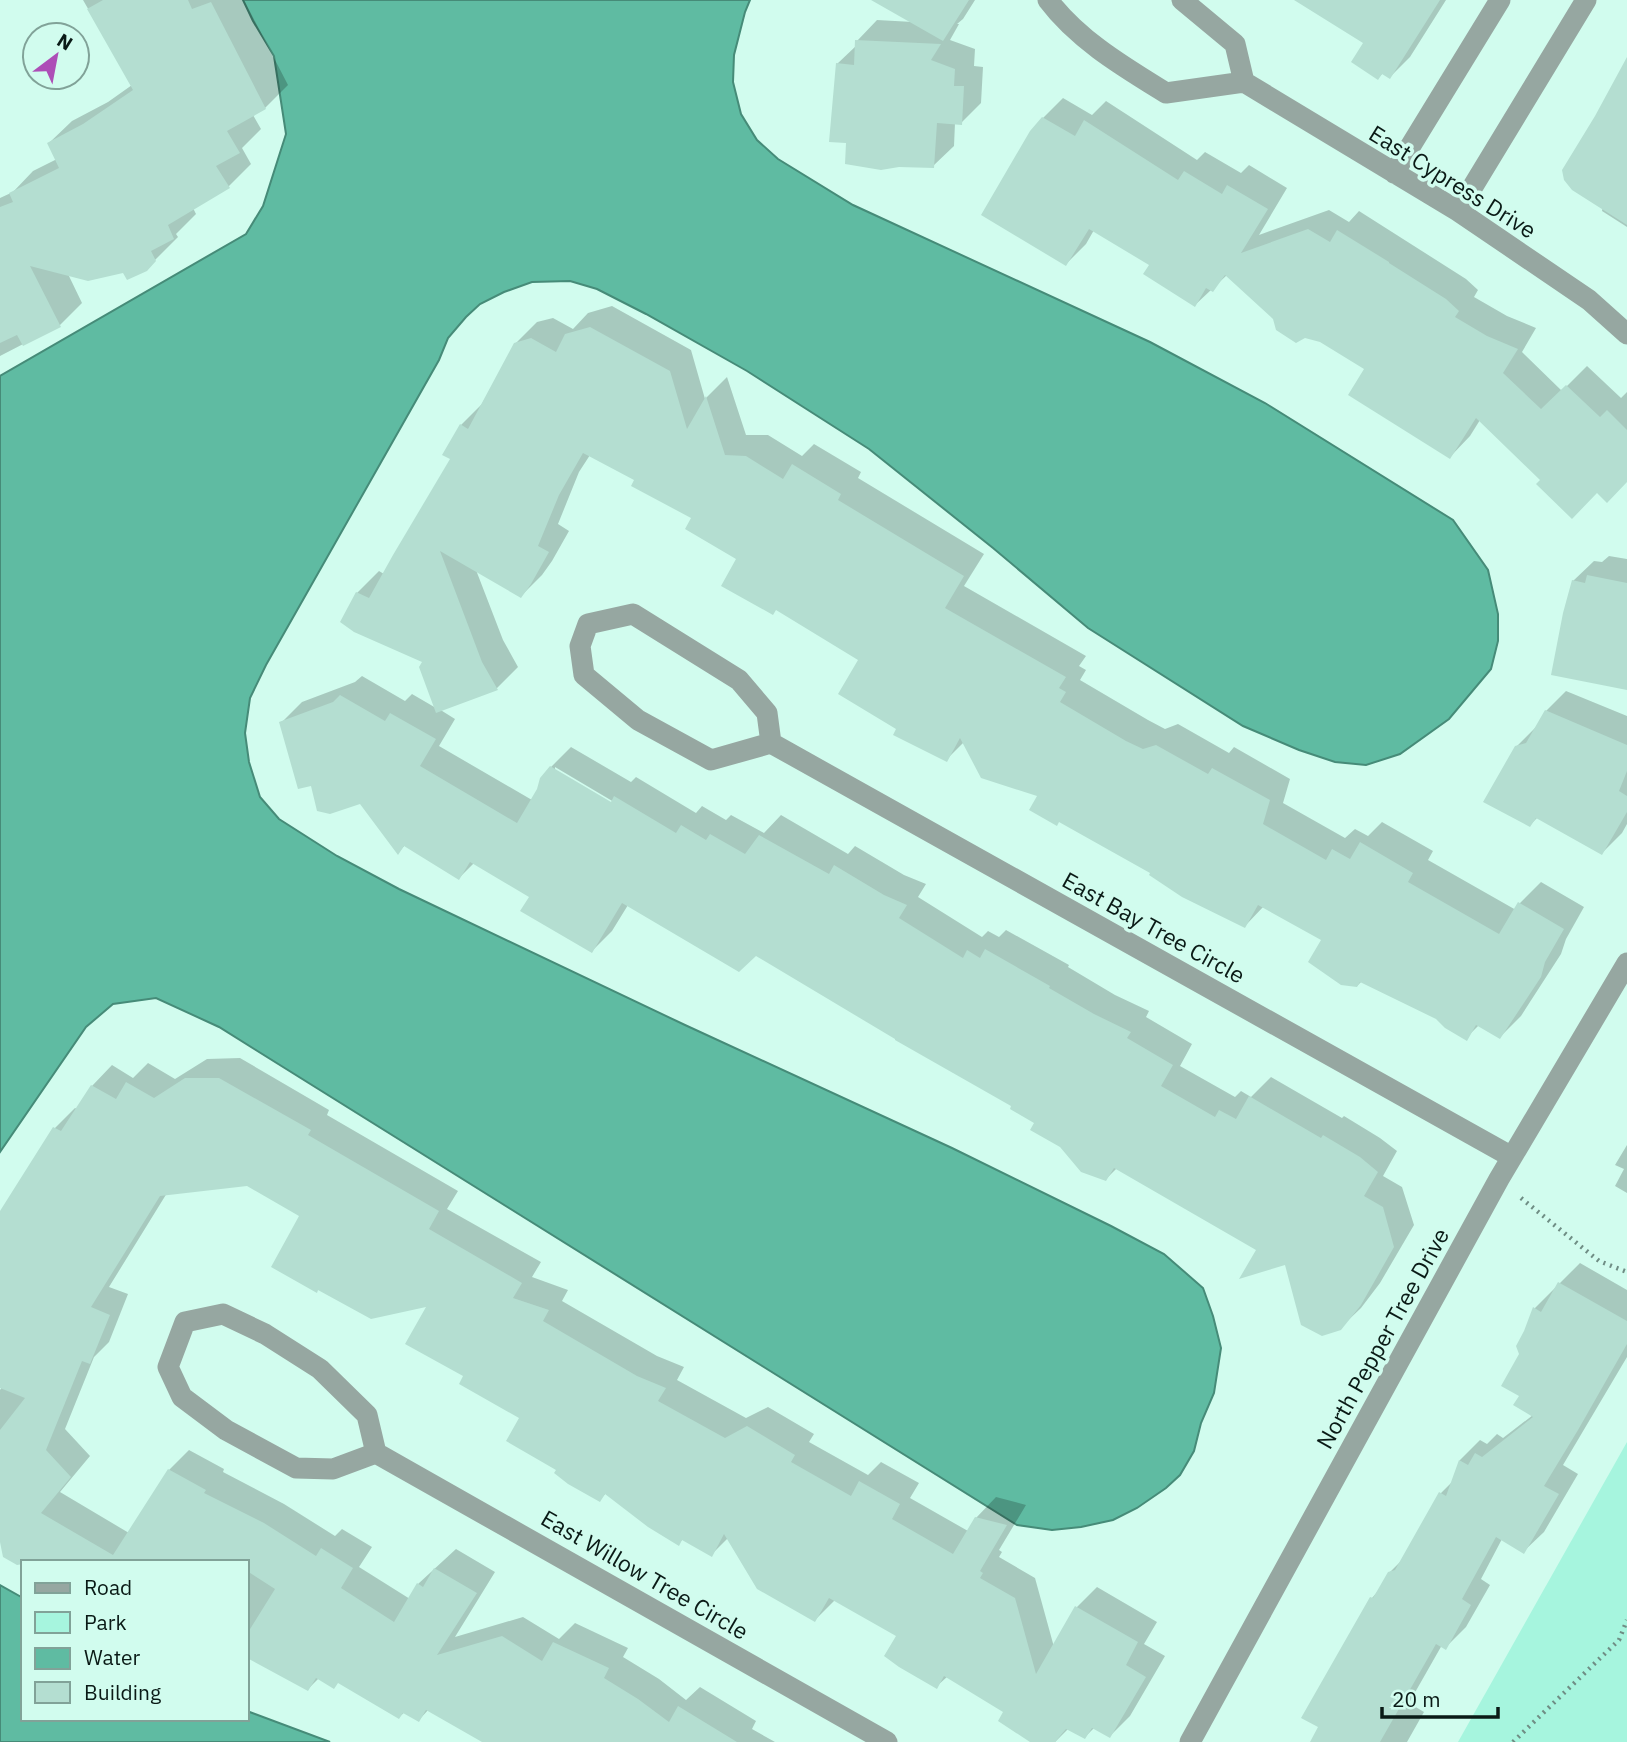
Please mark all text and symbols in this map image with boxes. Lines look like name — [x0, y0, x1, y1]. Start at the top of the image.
north arrow — [21, 21, 91, 91]
text: N — [53, 28, 77, 55]
street label: East Cypress Drive — [1364, 118, 1542, 244]
street label: East Bay Tree Circle — [1057, 864, 1251, 990]
street label: North Pepper Tree Drive — [1309, 1222, 1455, 1454]
street label: East Willow Tree Circle — [536, 1502, 754, 1646]
legend — [21, 1560, 248, 1721]
text: Road — [84, 1573, 132, 1601]
text: Park — [84, 1608, 127, 1636]
text: Water — [84, 1643, 141, 1671]
scale bar — [1382, 1676, 1498, 1720]
text: Building — [84, 1678, 161, 1706]
text: 20 m — [1392, 1685, 1441, 1713]

